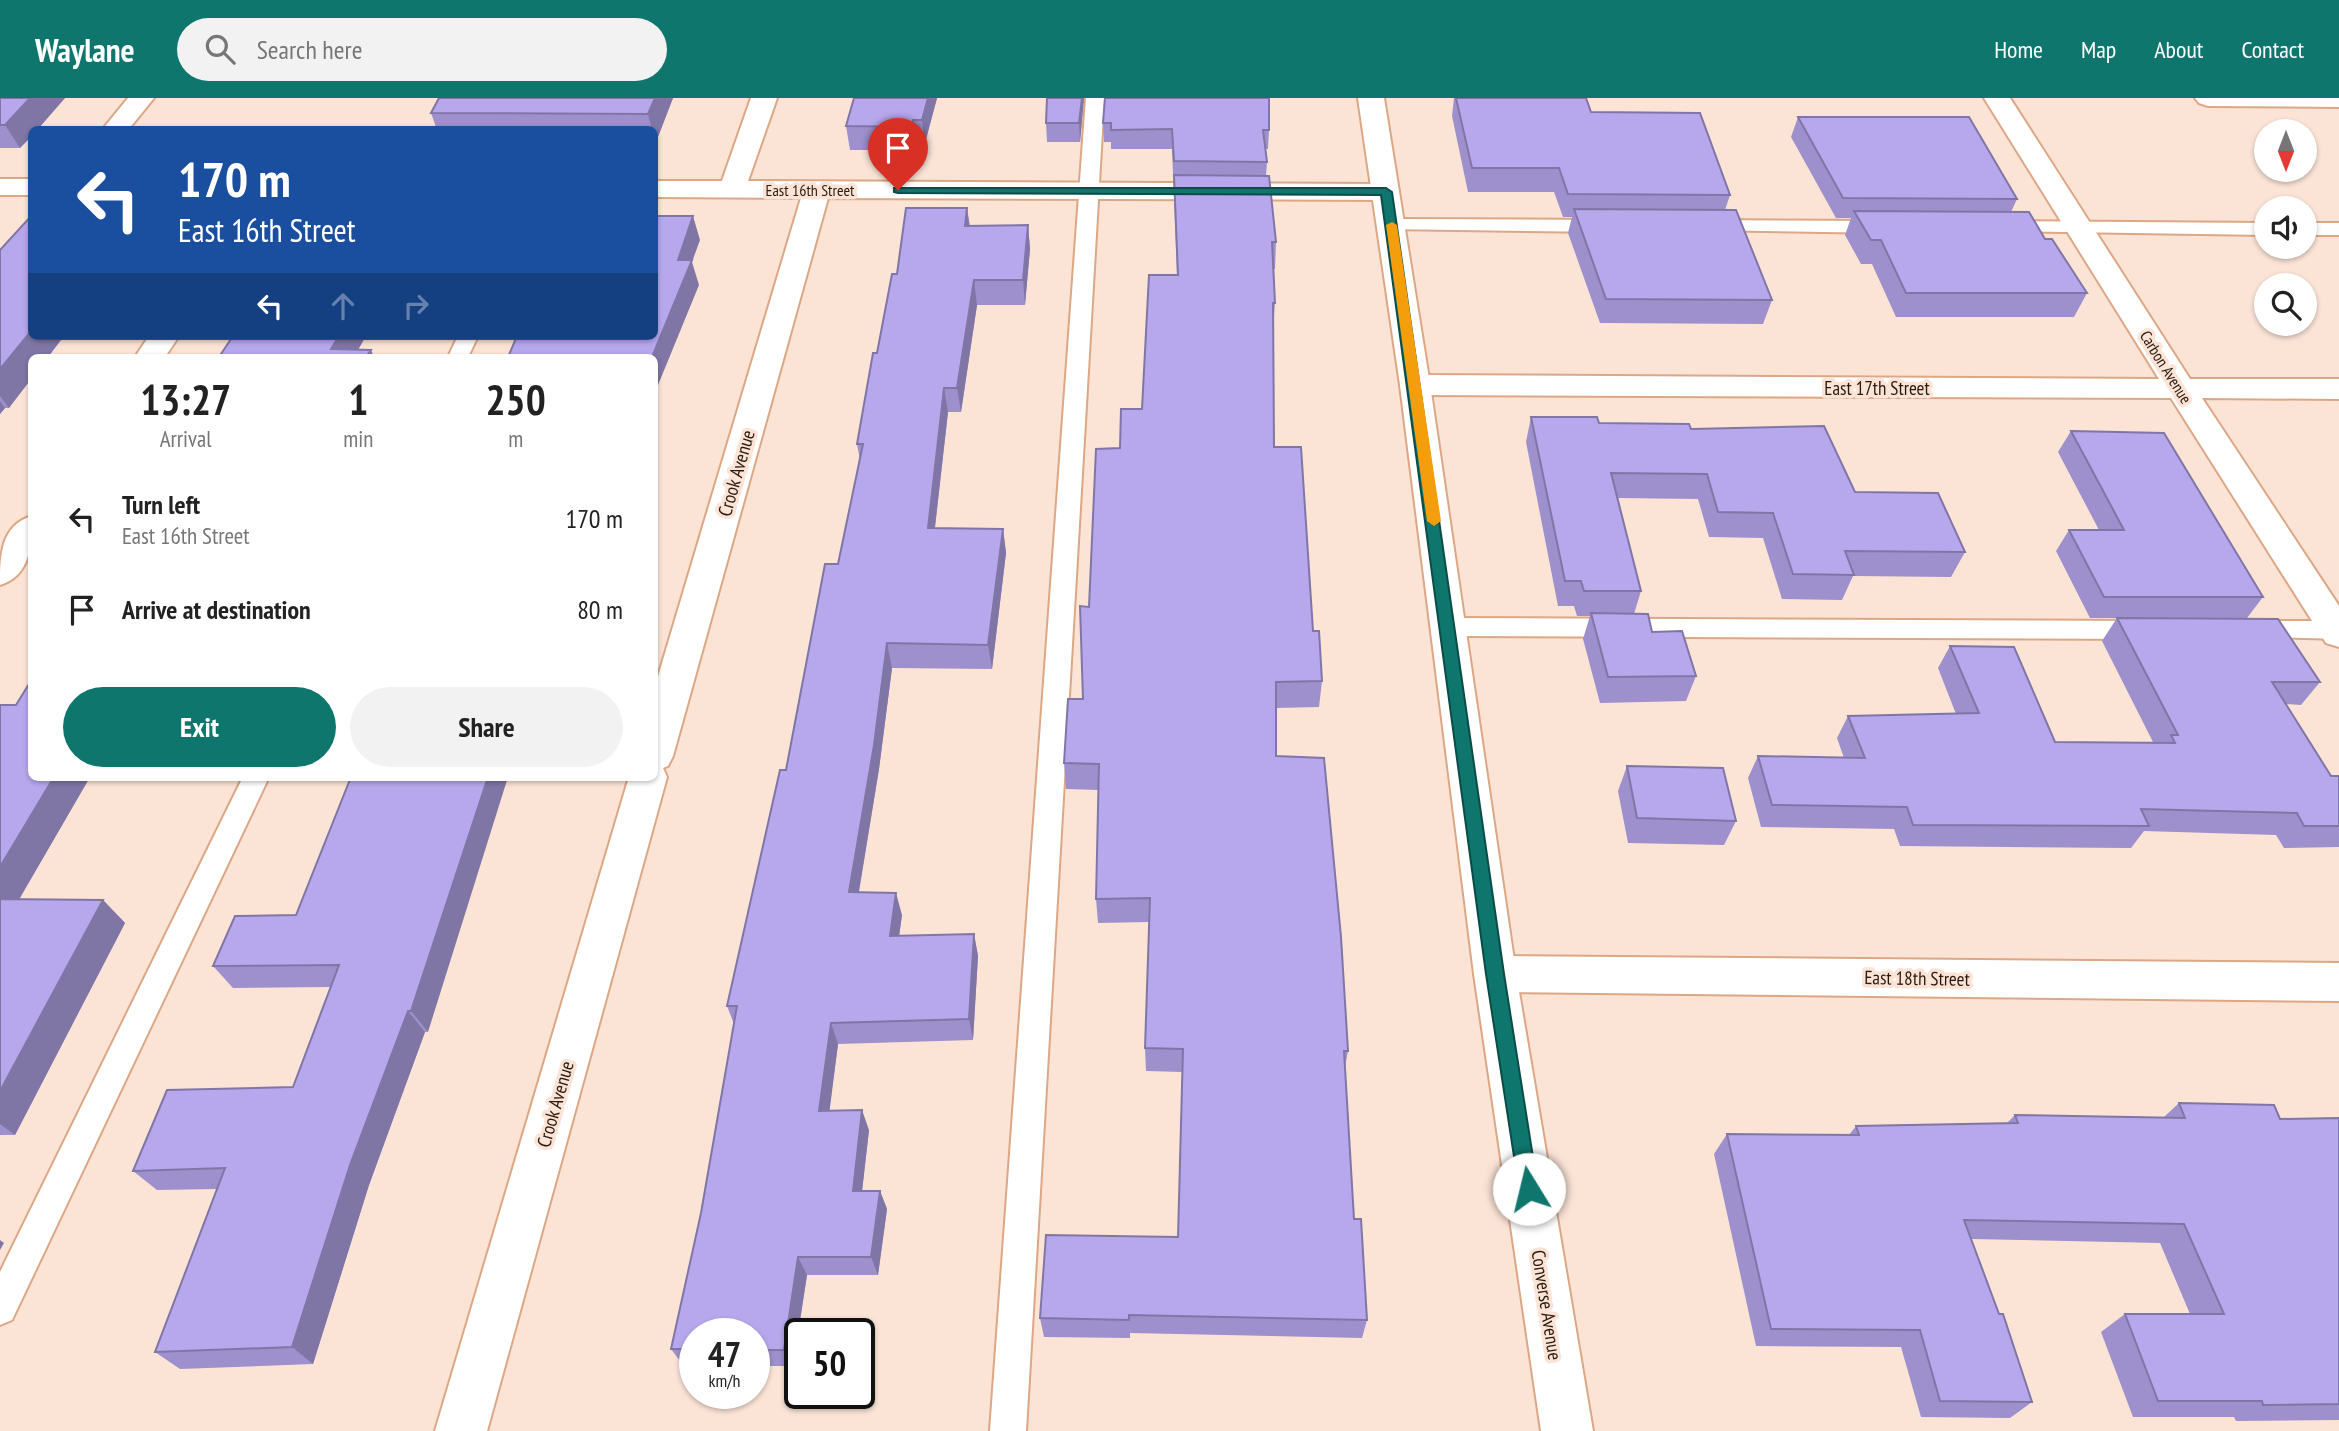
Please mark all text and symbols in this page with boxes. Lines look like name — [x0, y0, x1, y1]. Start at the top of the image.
search box — [177, 18, 667, 81]
text: Waylane — [35, 28, 135, 71]
icon: search — [201, 30, 239, 68]
text: Search here — [257, 33, 362, 66]
text: Home — [1994, 34, 2043, 65]
text: Map — [2081, 34, 2116, 65]
text: About — [2154, 34, 2203, 65]
text: Contact — [2241, 34, 2304, 65]
pin — [868, 118, 928, 190]
north arrow — [2254, 119, 2317, 182]
map controls — [2254, 119, 2317, 336]
icon: arrive — [879, 129, 917, 167]
text: 170 m — [178, 147, 291, 211]
icon: left — [63, 154, 154, 245]
street label: East 16th Street — [766, 180, 855, 200]
button: sound — [2254, 196, 2317, 259]
text: East 16th Street — [178, 209, 356, 251]
button: search — [2254, 273, 2317, 336]
icon: left — [251, 287, 289, 325]
icon: ahead — [324, 287, 362, 325]
icon: right — [397, 287, 435, 325]
street label: Carbon Avenue — [2136, 327, 2196, 407]
text: 13:27 — [140, 372, 231, 427]
text: 1 — [348, 372, 368, 427]
text: 250 — [486, 372, 546, 427]
street label: East 17th Street — [1824, 376, 1930, 400]
text: Arrival — [160, 424, 212, 453]
text: min — [343, 424, 373, 453]
text: m — [508, 424, 523, 453]
street label: Crook Avenue — [712, 427, 760, 519]
text: Turn left — [122, 488, 200, 521]
icon: left — [63, 500, 101, 538]
text: 170 m — [565, 502, 623, 535]
text: East 16th Street — [122, 521, 250, 550]
icon: arrive — [63, 591, 101, 629]
text: Arrive at destination — [122, 593, 311, 626]
text: 80 m — [577, 593, 623, 626]
button: Exit — [63, 687, 336, 767]
button: Share — [350, 687, 623, 767]
street label: East 18th Street — [1864, 965, 1971, 991]
street label: Crook Avenue — [531, 1058, 579, 1150]
position arrow — [1492, 1152, 1566, 1226]
street label: Converse Avenue — [1526, 1248, 1568, 1362]
speed limit sign: 50 — [784, 1318, 875, 1409]
text: 47 — [708, 1331, 741, 1377]
text: km/h — [709, 1369, 740, 1392]

